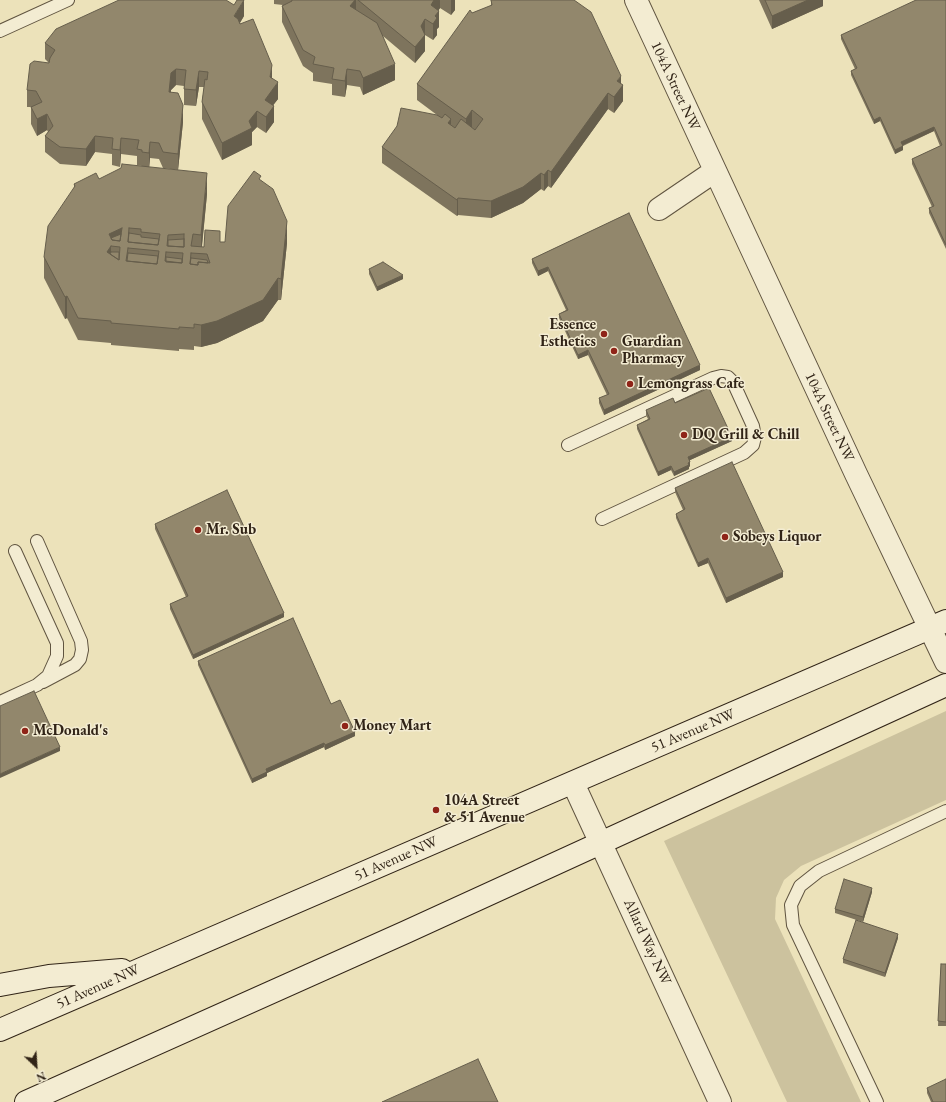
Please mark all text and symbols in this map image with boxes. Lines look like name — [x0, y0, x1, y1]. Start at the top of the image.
street label: 104A Street NW — [646, 38, 704, 134]
place label: Essence Esthetics — [540, 316, 596, 351]
marker: Essence Esthetics — [599, 329, 609, 339]
place label: Guardian Pharmacy — [622, 333, 684, 368]
marker: Guardian Pharmacy — [609, 346, 619, 356]
street label: 104A Street NW — [800, 369, 858, 465]
place label: Lemongrass Cafe — [638, 375, 744, 393]
marker: Lemongrass Cafe — [625, 379, 635, 389]
place label: DQ Grill & Chill — [692, 426, 800, 444]
marker: DQ Grill & Chill — [679, 430, 689, 440]
place label: Mr. Sub — [206, 521, 256, 539]
marker: Mr. Sub — [193, 525, 203, 535]
place label: Sobeys Liquor — [733, 528, 821, 546]
marker: Sobeys Liquor — [720, 532, 730, 542]
street label: 51 Avenue NW — [648, 705, 738, 757]
place label: Money Mart — [353, 717, 431, 735]
marker: Money Mart — [340, 721, 350, 731]
place label: McDonald's — [33, 722, 108, 740]
marker: McDonald's — [20, 726, 30, 736]
place label: 104A Street & 51 Avenue — [444, 792, 525, 827]
marker: 104A Street & 51 Avenue — [431, 805, 441, 815]
street label: 51 Avenue NW — [352, 833, 440, 885]
street label: Allard Way NW — [619, 896, 675, 988]
street label: 51 Avenue NW — [54, 961, 142, 1013]
north arrow — [16, 1046, 56, 1086]
text: N — [34, 1069, 48, 1085]

